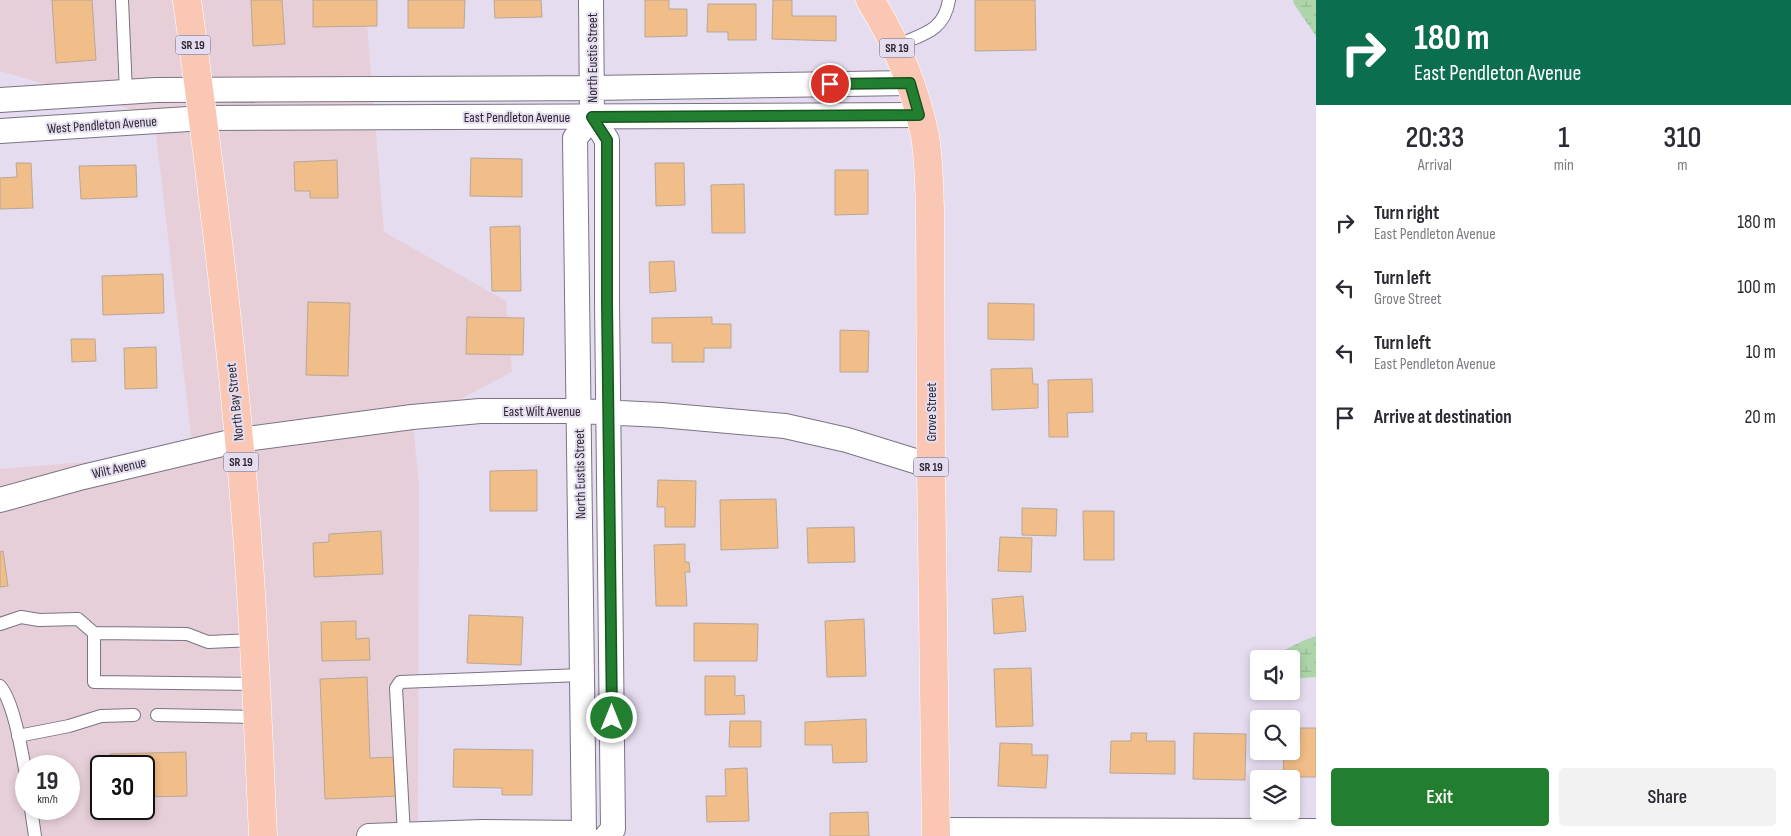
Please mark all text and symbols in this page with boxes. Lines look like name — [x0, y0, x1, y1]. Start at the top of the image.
street label: North Eustis Street — [584, 13, 601, 103]
text: 180 m — [1414, 17, 1490, 60]
icon: right — [1331, 20, 1396, 85]
road number: SR 19 — [176, 36, 210, 54]
road number: SR 19 — [880, 38, 914, 58]
text: East Pendleton Avenue — [1414, 60, 1581, 87]
pin — [809, 63, 851, 105]
icon: arrive — [816, 70, 844, 98]
street label: East Pendleton Avenue — [464, 109, 570, 126]
street label: West Pendleton Avenue — [47, 113, 157, 137]
text: 20:33 — [1405, 120, 1464, 156]
text: 1 — [1558, 120, 1569, 156]
text: 310 — [1663, 120, 1702, 156]
text: Arrival — [1418, 156, 1452, 175]
text: min — [1554, 156, 1574, 175]
text: m — [1677, 156, 1688, 175]
text: Turn right — [1374, 202, 1439, 225]
icon: right — [1331, 209, 1359, 237]
text: 180 m — [1737, 211, 1776, 234]
text: East Pendleton Avenue — [1374, 225, 1496, 244]
text: Turn left — [1374, 267, 1431, 290]
icon: left — [1331, 274, 1359, 302]
text: 100 m — [1737, 276, 1776, 299]
text: Grove Street — [1374, 290, 1442, 309]
text: Turn left — [1374, 332, 1431, 355]
icon: left — [1331, 339, 1359, 367]
text: 10 m — [1746, 341, 1776, 364]
text: East Pendleton Avenue — [1374, 355, 1496, 374]
street label: North Bay Street — [222, 362, 248, 442]
street label: Grove Street — [923, 382, 940, 442]
street label: East Wilt Avenue — [503, 403, 581, 420]
icon: arrive — [1331, 404, 1359, 432]
text: Arrive at destination — [1374, 406, 1512, 429]
text: 20 m — [1744, 406, 1776, 429]
street label: North Eustis Street — [571, 429, 589, 519]
road number: SR 19 — [224, 452, 258, 472]
street label: Wilt Avenue — [90, 454, 148, 482]
road number: SR 19 — [914, 458, 948, 477]
map controls — [1250, 650, 1300, 820]
button: sound — [1250, 650, 1300, 700]
position arrow — [585, 691, 637, 743]
button: search — [1250, 710, 1300, 760]
speed limit sign: 30 — [90, 755, 155, 820]
text: 19 — [37, 766, 58, 797]
button: Exit — [1331, 768, 1549, 826]
button: Share — [1559, 768, 1776, 826]
button: layers — [1250, 770, 1300, 820]
text: km/h — [37, 792, 58, 807]

